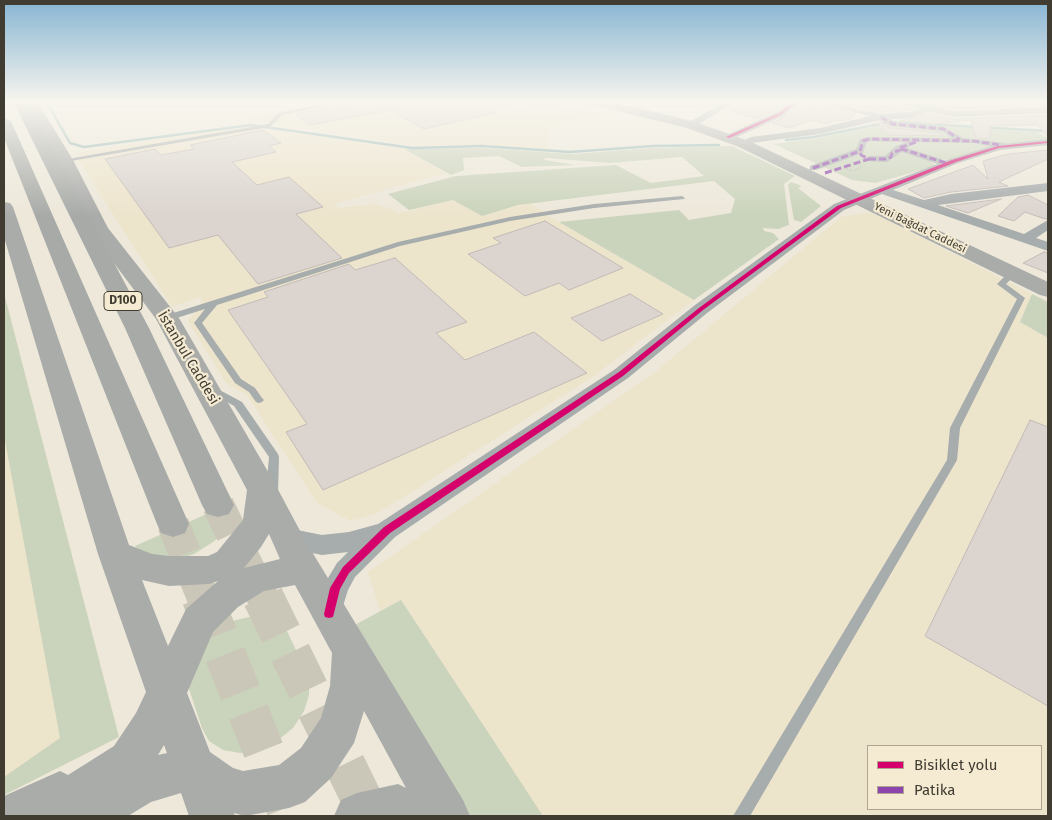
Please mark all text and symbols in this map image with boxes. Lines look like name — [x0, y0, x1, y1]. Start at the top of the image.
street label: Yeni Bağdat Caddesi — [872, 200, 968, 256]
road number: D100 — [104, 292, 142, 310]
street label: İstanbul Caddesi — [154, 308, 222, 408]
legend — [867, 745, 1042, 810]
text: Bisiklet yolu — [914, 756, 997, 774]
text: Patika — [914, 781, 955, 799]

